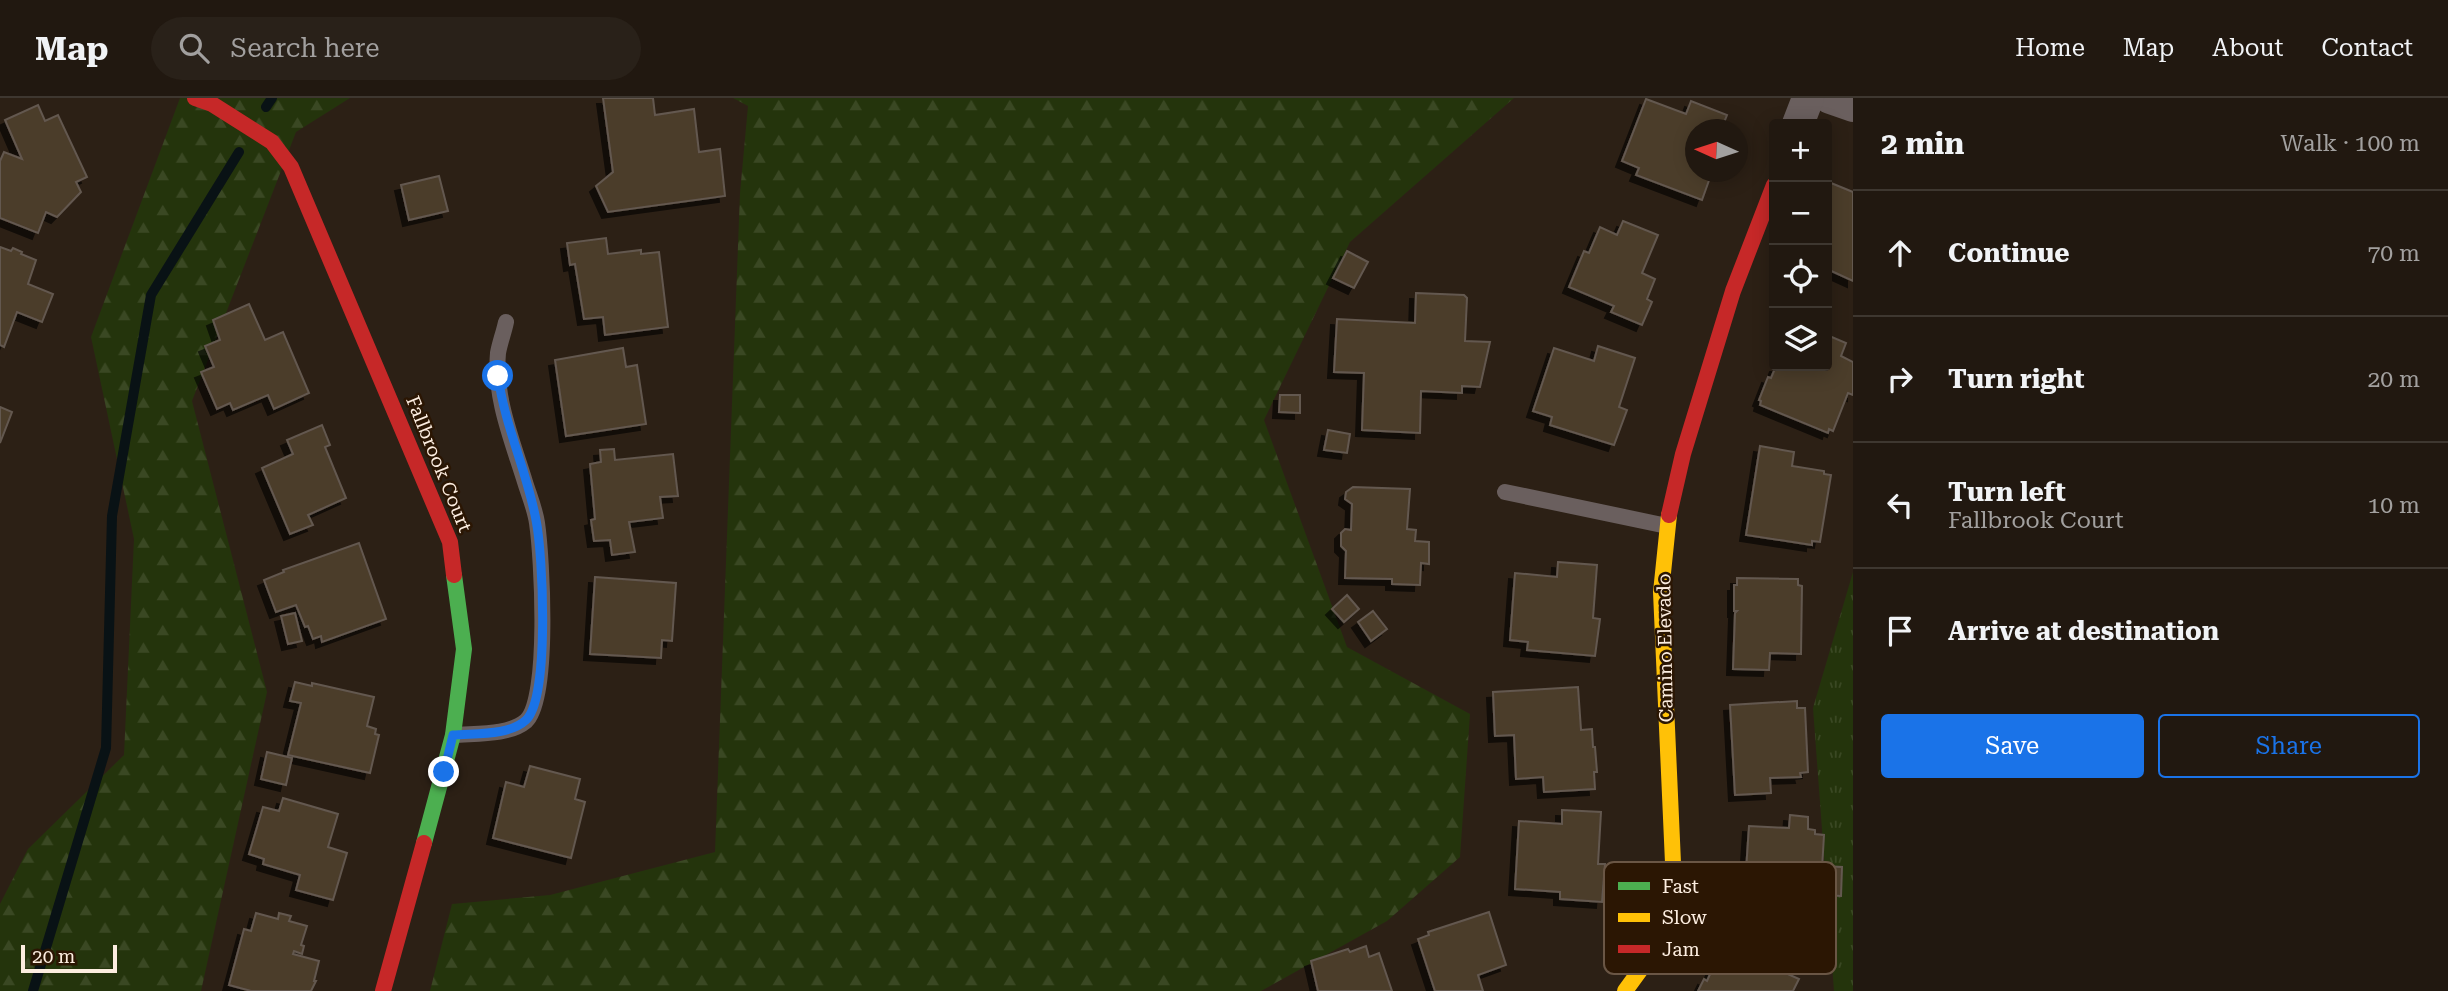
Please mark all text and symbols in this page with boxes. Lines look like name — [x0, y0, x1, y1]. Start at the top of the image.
search box — [151, 17, 641, 80]
text: Map — [35, 29, 109, 68]
icon: search — [175, 29, 213, 67]
text: Search here — [231, 33, 380, 63]
text: Home — [2015, 34, 2085, 62]
text: Map — [2123, 34, 2174, 62]
text: About — [2212, 34, 2283, 62]
text: Contact — [2321, 34, 2413, 62]
north arrow — [1685, 119, 1748, 182]
map controls — [1769, 119, 1832, 371]
button: + — [1769, 119, 1832, 182]
text: 2 min — [1881, 126, 1964, 161]
text: Walk · 100 m — [2281, 130, 2420, 157]
button: − — [1769, 182, 1832, 245]
icon: ahead — [1881, 234, 1919, 272]
text: Continue — [1948, 238, 2070, 268]
text: 70 m — [2367, 240, 2420, 267]
button: locate — [1769, 245, 1832, 308]
button: layers — [1769, 308, 1832, 371]
route start — [482, 360, 513, 391]
icon: right — [1881, 360, 1919, 398]
text: Turn right — [1948, 364, 2084, 394]
text: 20 m — [2367, 366, 2420, 393]
street label: Fallbrook Court — [401, 392, 477, 536]
text: Turn left — [1948, 477, 2066, 507]
icon: left — [1881, 486, 1919, 524]
text: 10 m — [2367, 492, 2420, 519]
text: Fallbrook Court — [1948, 507, 2124, 534]
street label: Camino Elevado — [1652, 573, 1678, 723]
icon: arrive — [1881, 612, 1919, 650]
text: Arrive at destination — [1948, 616, 2219, 646]
button: Save — [1881, 714, 2144, 778]
button: Share — [2158, 714, 2420, 778]
route end — [428, 756, 459, 787]
legend — [1604, 862, 1836, 974]
text: Fast — [1662, 875, 1699, 898]
text: Slow — [1662, 906, 1707, 929]
text: Jam — [1662, 938, 1700, 961]
scale bar — [21, 942, 117, 974]
text: 20 m — [32, 945, 75, 968]

